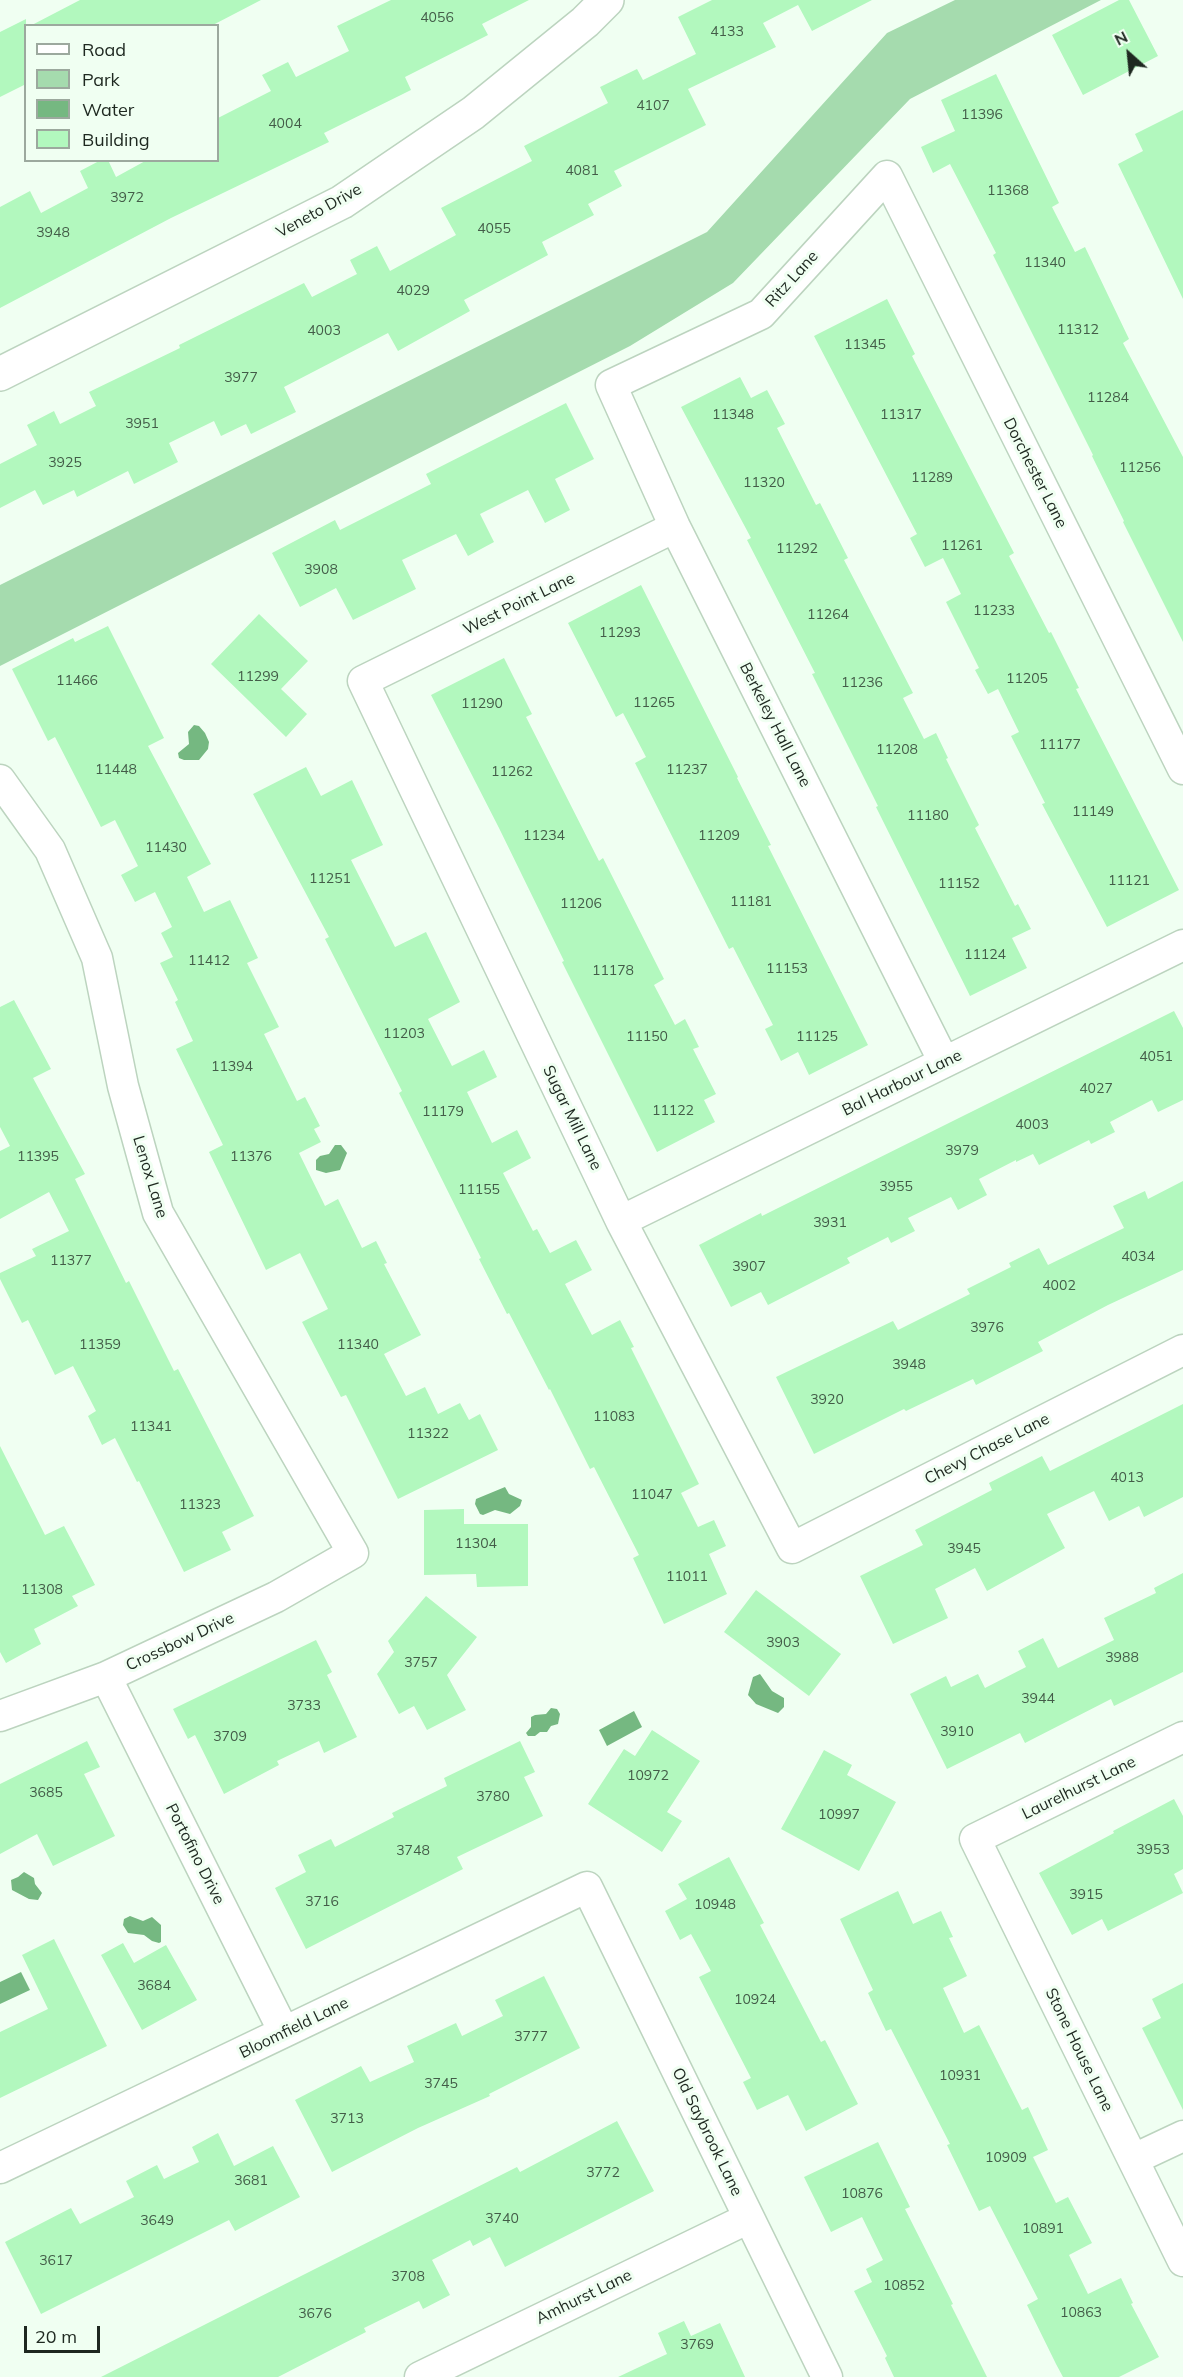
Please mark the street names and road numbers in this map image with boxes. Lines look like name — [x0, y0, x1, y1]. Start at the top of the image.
street label: Veneto Drive — [273, 180, 365, 242]
street label: Ritz Lane — [762, 247, 822, 311]
street label: Dorchester Lane — [999, 415, 1071, 531]
street label: West Point Lane — [460, 569, 578, 639]
street label: Berkeley Hall Lane — [735, 659, 815, 791]
street label: Bal Harbour Lane — [839, 1046, 965, 1120]
street label: Sugar Mill Lane — [538, 1062, 606, 1174]
street label: Lenox Lane — [128, 1134, 172, 1220]
street label: Chevy Chase Lane — [921, 1409, 1053, 1489]
street label: Crossbow Drive — [123, 1609, 237, 1675]
street label: Laurelhurst Lane — [1019, 1752, 1139, 1824]
street label: Portofino Drive — [161, 1800, 229, 1908]
street label: Stone House Lane — [1041, 1985, 1117, 2115]
street label: Bloomfield Lane — [236, 1993, 352, 2063]
street label: Old Saybrook Lane — [668, 2065, 746, 2199]
street label: Amhurst Lane — [533, 2266, 635, 2328]

